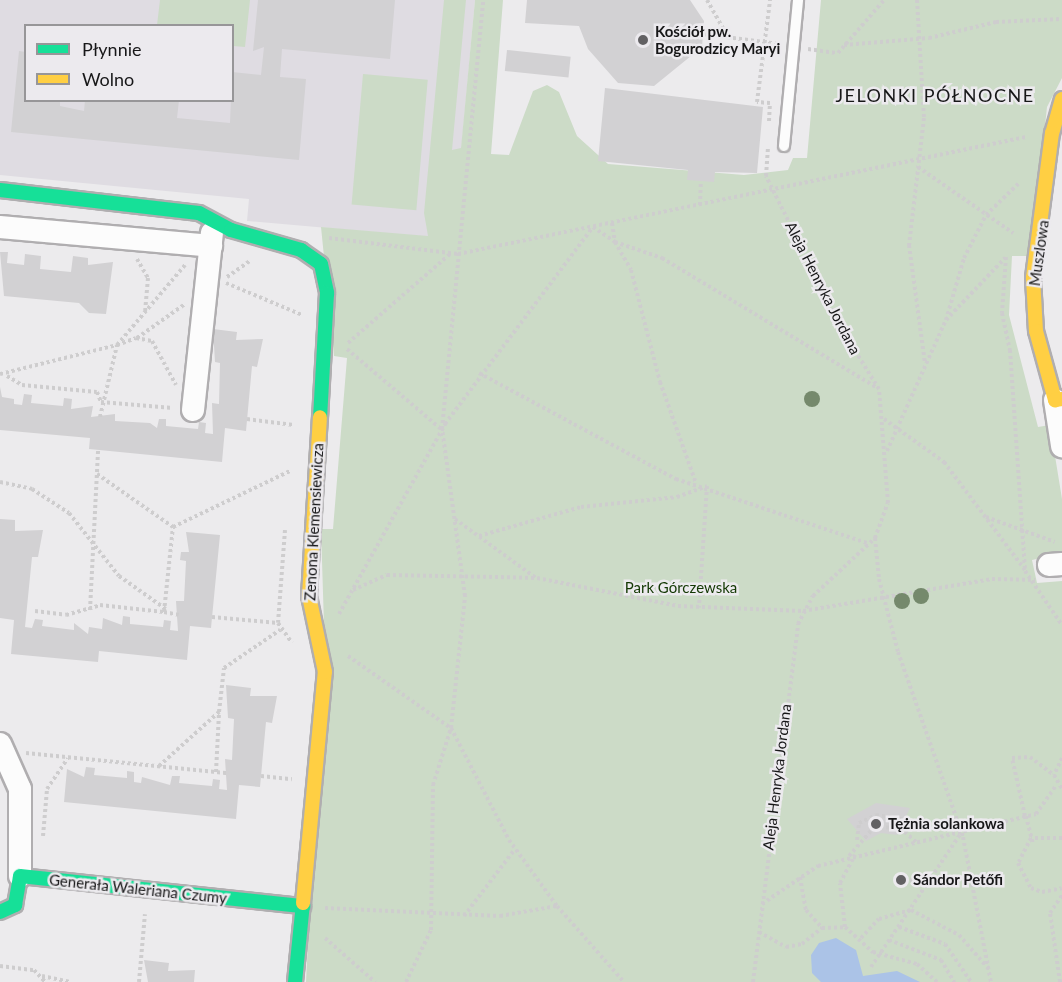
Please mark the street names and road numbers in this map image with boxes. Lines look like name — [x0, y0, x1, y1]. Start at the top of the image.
street label: Aleja Henryka Jordana — [781, 218, 865, 358]
street label: Muszlowa — [1025, 219, 1053, 287]
street label: Zenona Klemensiewicza — [301, 443, 327, 601]
street label: Aleja Henryka Jordana — [759, 703, 795, 851]
street label: Generała Waleriana Czumy — [48, 871, 228, 907]

